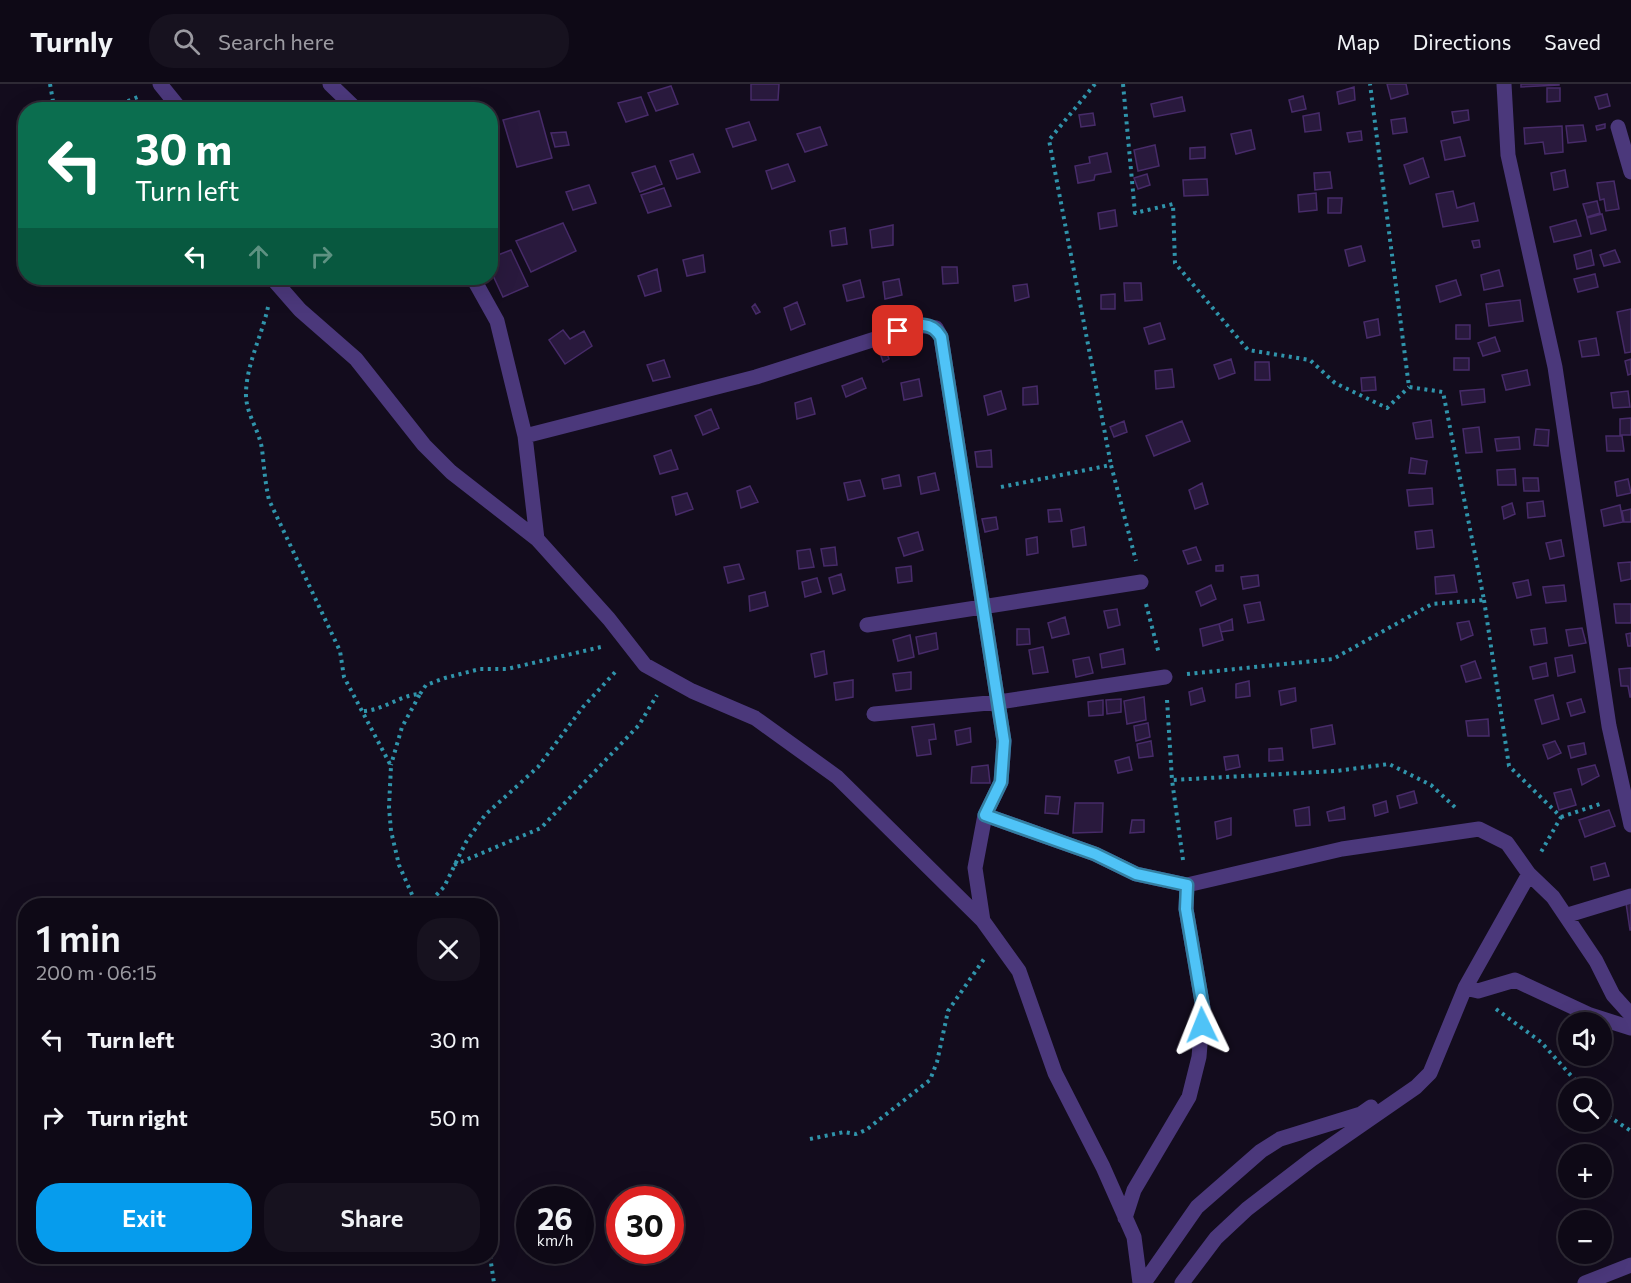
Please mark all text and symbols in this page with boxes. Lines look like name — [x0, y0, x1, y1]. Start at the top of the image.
search box — [149, 14, 569, 68]
text: Turnly — [30, 24, 113, 58]
icon: search — [170, 25, 203, 58]
text: Search here — [218, 28, 334, 55]
text: Map — [1337, 29, 1380, 54]
text: Directions — [1413, 29, 1511, 54]
text: Saved — [1544, 29, 1601, 54]
text: 30 m — [135, 122, 232, 174]
icon: left — [36, 126, 114, 204]
text: Turn left — [135, 174, 239, 207]
icon: left — [179, 240, 212, 273]
icon: ahead — [242, 240, 275, 273]
icon: right — [305, 240, 338, 273]
pin — [872, 305, 923, 356]
icon: arrive — [881, 314, 914, 347]
text: 1 min — [36, 915, 121, 959]
button: close — [417, 918, 480, 981]
text: 200 m · 06:15 — [36, 960, 157, 984]
position arrow — [1170, 993, 1234, 1057]
map controls — [1558, 1012, 1612, 1264]
button: sound — [1558, 1012, 1612, 1066]
icon: left — [36, 1023, 69, 1056]
text: Turn left — [87, 1026, 174, 1053]
text: 30 m — [430, 1026, 480, 1053]
button: search — [1558, 1078, 1612, 1132]
icon: right — [36, 1101, 69, 1134]
text: Turn right — [87, 1104, 188, 1131]
text: 50 m — [430, 1104, 480, 1131]
button: + — [1558, 1144, 1612, 1198]
button: Exit — [36, 1183, 252, 1252]
button: Share — [264, 1183, 480, 1252]
speed limit sign: 30 — [606, 1186, 684, 1264]
text: 26 — [537, 1199, 573, 1236]
button: − — [1558, 1210, 1612, 1264]
text: km/h — [537, 1231, 573, 1249]

